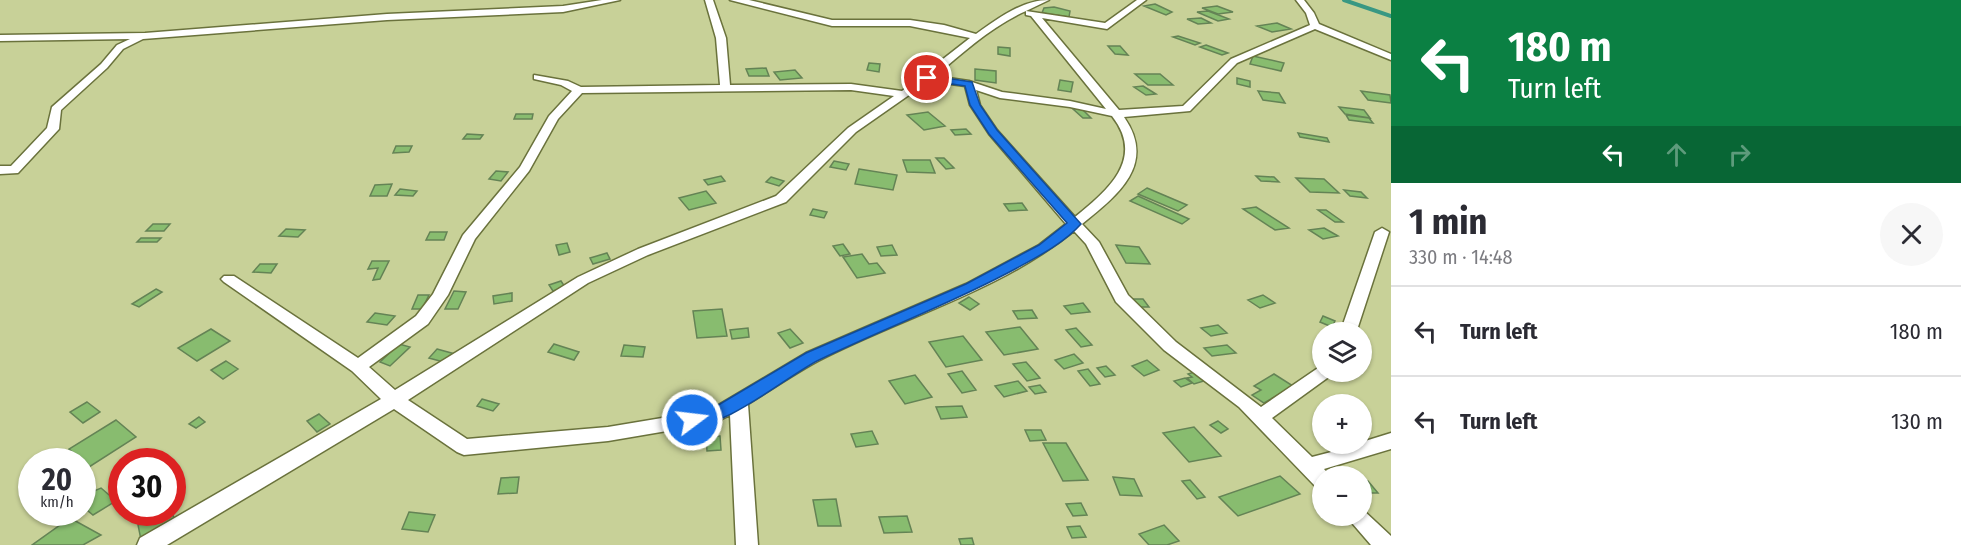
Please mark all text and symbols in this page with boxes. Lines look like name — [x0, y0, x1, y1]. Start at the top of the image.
text: 180 m — [1508, 22, 1612, 72]
icon: left — [1409, 24, 1487, 102]
pin — [901, 52, 952, 103]
icon: arrive — [910, 61, 943, 94]
text: Turn left — [1508, 73, 1601, 105]
icon: left — [1597, 138, 1630, 171]
icon: ahead — [1660, 138, 1693, 171]
icon: right — [1723, 138, 1756, 171]
text: 1 min — [1409, 200, 1487, 244]
button: close — [1880, 203, 1943, 266]
text: 330 m · 14:48 — [1409, 245, 1512, 269]
icon: left — [1409, 315, 1442, 348]
text: Turn left — [1460, 318, 1538, 345]
text: 180 m — [1890, 318, 1943, 345]
map controls — [1312, 322, 1372, 526]
button: layers — [1312, 322, 1372, 382]
position arrow — [660, 388, 724, 452]
button: + — [1312, 394, 1372, 454]
icon: left — [1409, 405, 1442, 438]
text: Turn left — [1460, 408, 1538, 435]
text: 130 m — [1891, 408, 1943, 435]
speed limit sign: 30 — [108, 448, 186, 526]
text: 20 — [42, 462, 72, 498]
button: − — [1312, 466, 1372, 526]
text: km/h — [40, 493, 74, 511]

